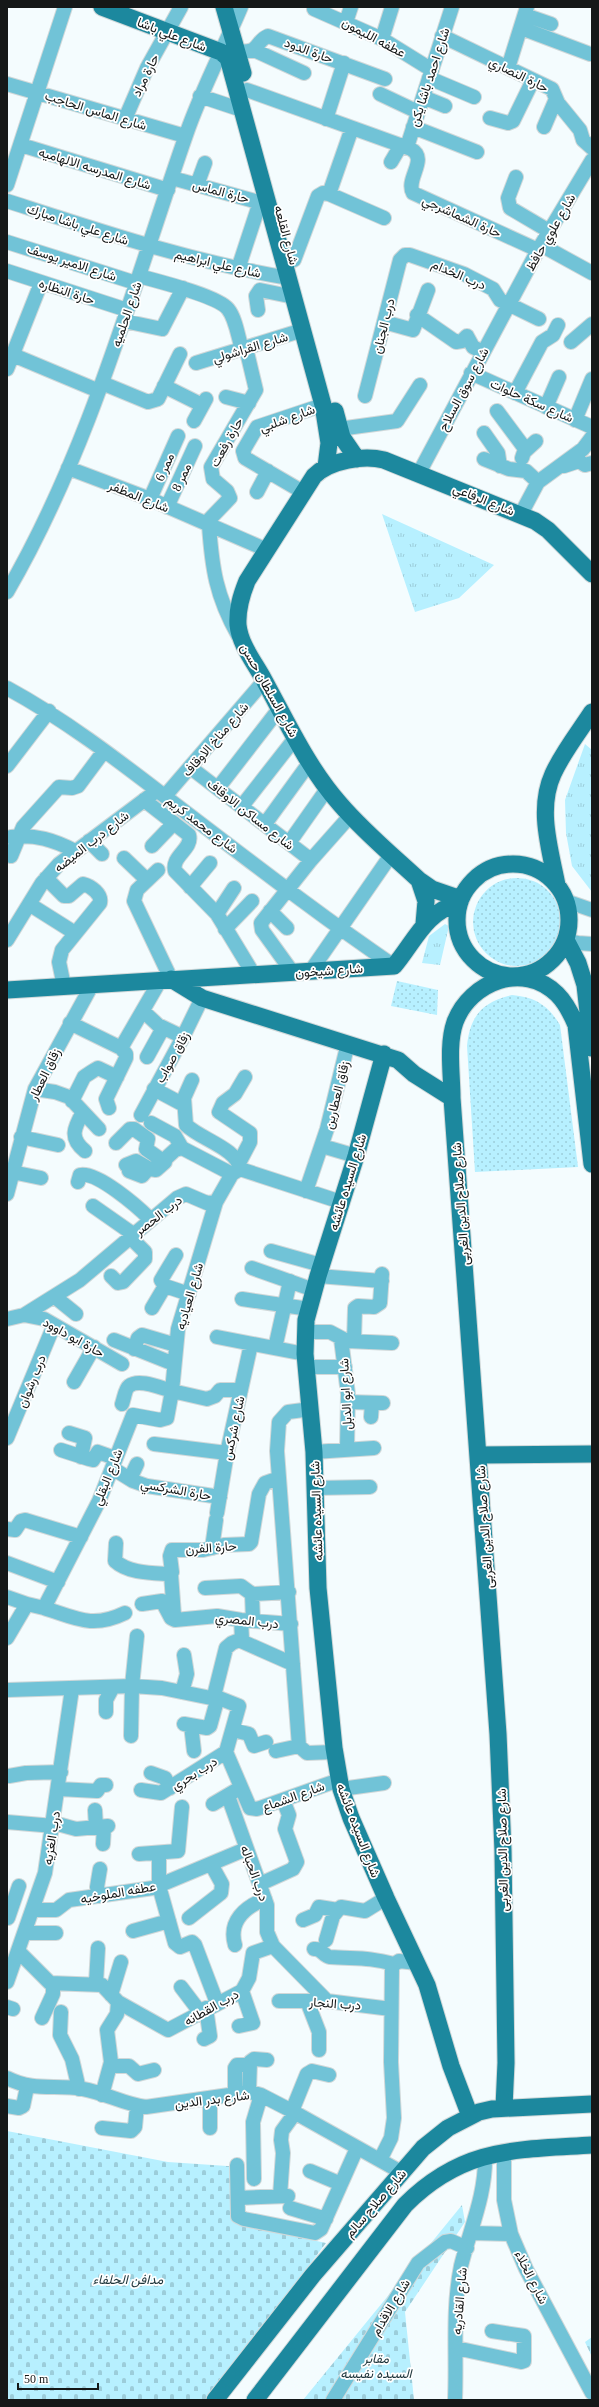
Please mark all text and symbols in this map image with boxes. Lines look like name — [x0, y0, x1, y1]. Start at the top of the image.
street label: شارع علي باشا — [134, 14, 209, 57]
street label: عطفه الليمون — [339, 14, 408, 61]
street label: شارع احمد باشا يكن — [406, 26, 454, 129]
street label: حارة الدود — [282, 35, 335, 67]
street label: حارة مراد — [129, 51, 163, 99]
street label: حارة النصاري — [485, 54, 551, 98]
street label: شارع الماس الحاجب — [43, 88, 148, 135]
street label: شارع المدرسه الالهاميه — [36, 144, 153, 195]
street label: حارة الماس — [191, 177, 251, 207]
street label: شارع علوي حافظ — [522, 191, 581, 275]
street label: حارة الشماشرجي — [419, 192, 504, 243]
street label: شارع علي باشا مبارك — [24, 201, 131, 251]
street label: شارع القلعه — [269, 204, 302, 267]
street label: شارع الامير يوسف — [25, 241, 118, 286]
street label: شارع علي ابراهيم — [173, 246, 262, 284]
street label: درب الخدام — [429, 256, 488, 294]
street label: حارة النظاره — [37, 275, 97, 309]
street label: شارع الحلميه — [108, 280, 147, 349]
street label: درب الجنان — [369, 297, 399, 356]
street label: شارع القراشولي — [211, 329, 291, 369]
street label: شارع سوق السلاح — [435, 345, 493, 434]
street label: شارع سكة حلوات — [487, 375, 576, 427]
street label: شارع شلبي — [257, 402, 318, 438]
street label: حارة رفعت — [207, 415, 247, 470]
street label: ممر 6 — [152, 451, 178, 484]
street label: ممر 8 — [168, 461, 195, 494]
street label: شارع المظفر — [105, 477, 171, 517]
street label: شارع الرفاعي — [450, 480, 517, 521]
street label: شارع السلطان حسن — [236, 641, 301, 741]
street label: شارع مناخ الاوقاف — [179, 699, 253, 781]
street label: شارع مساكن الاوقاف — [203, 776, 297, 854]
street label: شارع محمد كريم — [162, 793, 241, 858]
street label: شارع درب الميضه — [51, 808, 133, 877]
street label: شارع شيخون — [295, 961, 364, 982]
street label: زقاق صواب — [152, 1029, 193, 1086]
street label: زقاق العطار — [25, 1046, 64, 1104]
street label: زقاق العطارين — [321, 1059, 353, 1131]
street label: شارع السيده عائشه — [326, 1132, 371, 1233]
street label: شارع صلاح الدين الغربى — [449, 1142, 474, 1266]
street label: درب الحصر — [131, 1192, 186, 1240]
street label: شارع العياديه — [173, 1261, 208, 1332]
street label: حارة ابو داوود — [40, 1314, 107, 1361]
street label: درب رشوان — [14, 1353, 50, 1410]
street label: شارع ابو الدبل — [336, 1358, 357, 1430]
street label: شارع شركس — [219, 1395, 250, 1462]
street label: شارع البقلي — [89, 1447, 128, 1509]
street label: شارع السيده عائشه — [307, 1461, 328, 1561]
street label: شارع صلاح الدين الغربى — [473, 1465, 498, 1589]
street label: حارة الشركسي — [139, 1476, 213, 1506]
street label: حارة الفرن — [185, 1538, 238, 1558]
street label: درب المصري — [214, 1610, 279, 1634]
street label: درب بحري — [169, 1754, 222, 1796]
street label: شارع الشماع — [260, 1778, 327, 1817]
street label: شارع السيده عائشه — [332, 1781, 383, 1880]
street label: شارع صلاح الدين الغربى — [494, 1788, 513, 1912]
street label: درب الغزيه — [40, 1810, 64, 1866]
street label: درب الحباله — [237, 1843, 272, 1903]
street label: عطفه الملوخيه — [79, 1878, 157, 1907]
street label: درب القطانه — [181, 1986, 242, 2029]
street label: درب النجار — [307, 1994, 361, 2014]
street label: شارع بدر الدين — [174, 2087, 251, 2114]
street label: شارع صلاح سالم — [342, 2166, 411, 2242]
street label: شارع الخلاء — [510, 2248, 551, 2307]
street label: شارع القادريه — [449, 2267, 472, 2335]
park label: مدافن الحلفاء — [93, 2272, 163, 2288]
street label: شارع الاقدام — [368, 2276, 415, 2339]
park label: مقابر السيده نفيسه — [340, 2351, 414, 2381]
scale bar — [18, 2365, 98, 2391]
text: 50 m — [24, 2372, 49, 2386]

